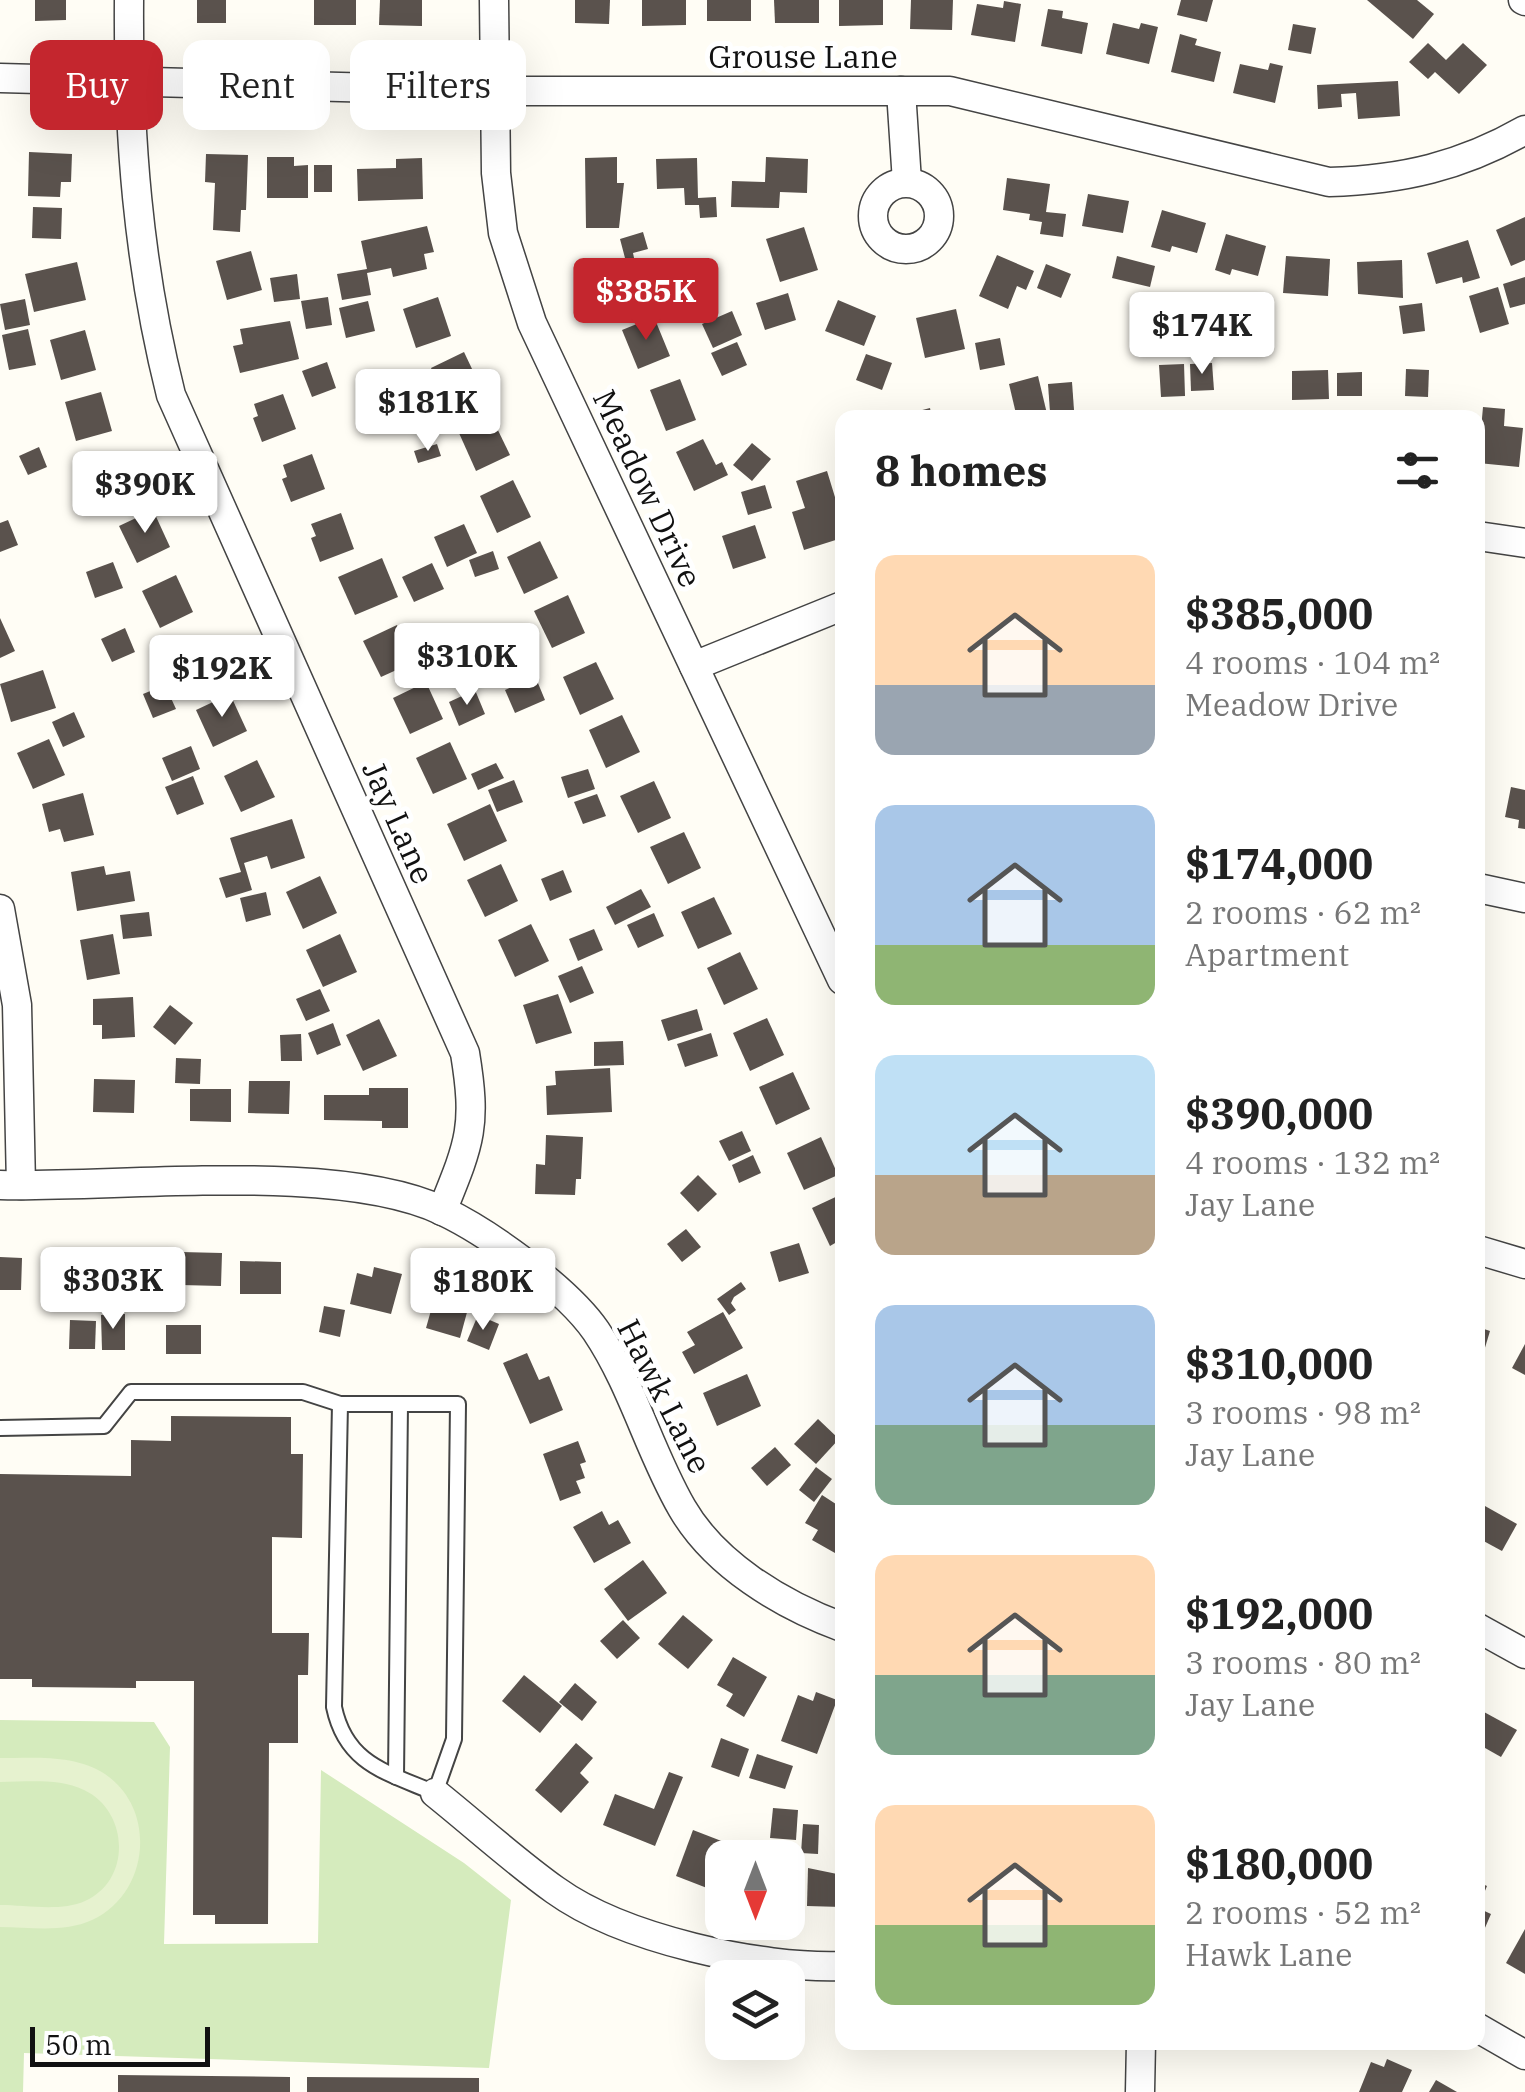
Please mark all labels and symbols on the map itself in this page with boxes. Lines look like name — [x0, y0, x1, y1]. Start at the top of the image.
street label: Grouse Lane — [708, 35, 898, 77]
pin: $385K — [576, 258, 716, 343]
pin: $174K — [1132, 292, 1272, 377]
pin: $181K — [358, 369, 498, 454]
street label: Meadow Drive — [584, 383, 712, 593]
pin: $390K — [75, 451, 215, 536]
pin: $310K — [397, 623, 537, 708]
pin: $192K — [152, 635, 292, 720]
street label: Jay Lane — [353, 754, 445, 890]
pin: $303K — [43, 1247, 183, 1332]
pin: $180K — [413, 1248, 553, 1333]
street label: Hawk Lane — [608, 1312, 722, 1480]
north arrow — [705, 1840, 805, 1940]
scale bar — [30, 2022, 210, 2066]

